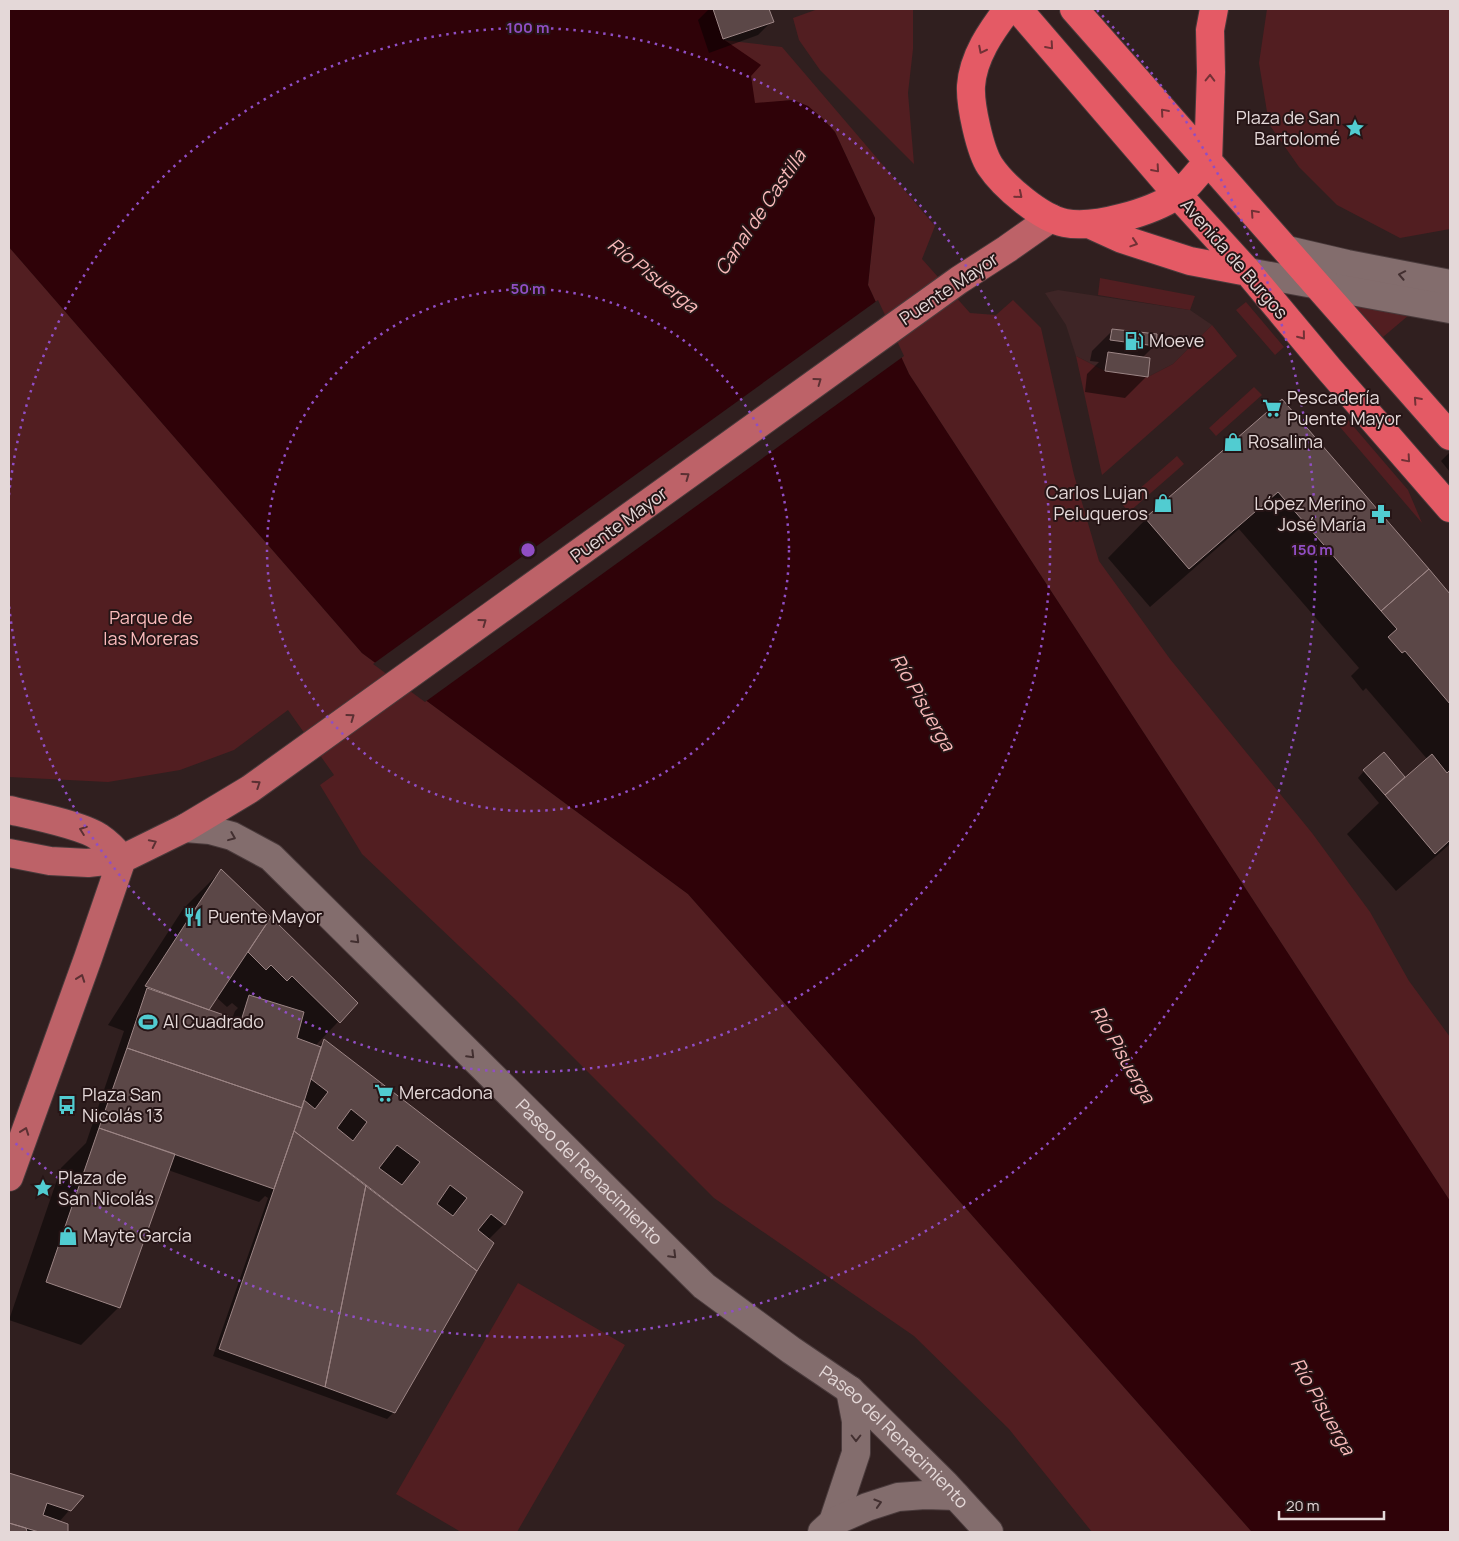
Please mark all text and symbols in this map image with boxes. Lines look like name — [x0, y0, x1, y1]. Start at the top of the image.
text: 100 m — [507, 17, 549, 38]
one-way arrow — [1044, 40, 1053, 49]
one-way arrow — [978, 44, 988, 53]
one-way arrow — [1205, 74, 1216, 82]
place label: Plaza de San Bartolomé — [1236, 105, 1340, 150]
one-way arrow — [1161, 108, 1170, 117]
place icon: Plaza de San Bartolomé — [1344, 117, 1366, 139]
water label: Canal de Castilla — [708, 143, 812, 280]
one-way arrow — [1150, 164, 1159, 173]
one-way arrow — [1013, 190, 1022, 198]
street label: Avenida de Burgos — [1176, 193, 1294, 324]
one-way arrow — [1251, 210, 1260, 219]
water label: Río Pisuerga — [602, 232, 705, 319]
one-way arrow — [1130, 237, 1138, 247]
street label: Puente Mayor — [894, 246, 1003, 330]
one-way arrow — [1398, 270, 1407, 280]
text: 50 m — [510, 278, 546, 299]
place label: Moeve — [1149, 328, 1204, 352]
fuel station icon: Moeve — [1123, 330, 1145, 352]
one-way arrow — [1296, 330, 1304, 339]
one-way arrow — [812, 378, 822, 387]
place label: Pescadería Puente Mayor — [1287, 385, 1402, 430]
supermarket icon: Pescadería Puente Mayor — [1261, 397, 1283, 419]
one-way arrow — [1414, 397, 1423, 406]
place label: Rosalima — [1248, 429, 1323, 453]
shop icon: Rosalima — [1222, 431, 1244, 453]
one-way arrow — [1401, 453, 1410, 462]
one-way arrow — [680, 473, 690, 482]
place label: Carlos Lujan Peluqueros — [1046, 480, 1148, 525]
street label: Puente Mayor — [565, 481, 672, 568]
place label: López Merino José María — [1254, 491, 1366, 536]
shop icon: Carlos Lujan Peluqueros — [1152, 492, 1174, 514]
pharmacy icon: López Merino José María — [1370, 503, 1392, 525]
text: 150 m — [1291, 539, 1333, 560]
centre of rings — [519, 541, 537, 559]
park label: Parque de las Moreras — [103, 605, 199, 650]
one-way arrow — [477, 619, 487, 628]
water label: Río Pisuerga — [885, 649, 962, 757]
one-way arrow — [345, 714, 355, 723]
one-way arrow — [251, 781, 260, 790]
one-way arrow — [80, 826, 88, 836]
one-way arrow — [227, 830, 236, 841]
one-way arrow — [148, 839, 157, 849]
place label: Puente Mayor — [208, 904, 323, 928]
restaurant icon: Puente Mayor — [182, 906, 204, 928]
one-way arrow — [350, 934, 359, 943]
one-way arrow — [75, 974, 85, 983]
water label: Río Pisuerga — [1085, 1001, 1162, 1109]
place label: Al Cuadrado — [163, 1009, 264, 1033]
sports icon: Al Cuadrado — [137, 1011, 159, 1033]
one-way arrow — [465, 1049, 474, 1058]
place label: Mercadona — [399, 1080, 493, 1104]
place label: Plaza San Nicolás 13 — [82, 1082, 163, 1127]
supermarket icon: Mercadona — [373, 1082, 395, 1104]
street label: Paseo del Renacimiento — [511, 1093, 669, 1250]
bus stop icon: Plaza San Nicolás 13 — [56, 1094, 78, 1116]
one-way arrow — [19, 1127, 29, 1135]
place label: Plaza de San Nicolás — [58, 1165, 154, 1210]
place icon: Plaza de San Nicolás — [32, 1177, 54, 1199]
place label: Mayte García — [83, 1223, 192, 1247]
shop icon: Mayte García — [57, 1225, 79, 1247]
one-way arrow — [667, 1250, 676, 1259]
water label: Río Pisuerga — [1285, 1353, 1362, 1461]
street label: Paseo del Renacimiento — [815, 1360, 974, 1513]
one-way arrow — [851, 1434, 861, 1442]
scale bar — [1279, 1488, 1384, 1520]
text: 20 m — [1286, 1495, 1319, 1516]
one-way arrow — [873, 1499, 882, 1509]

